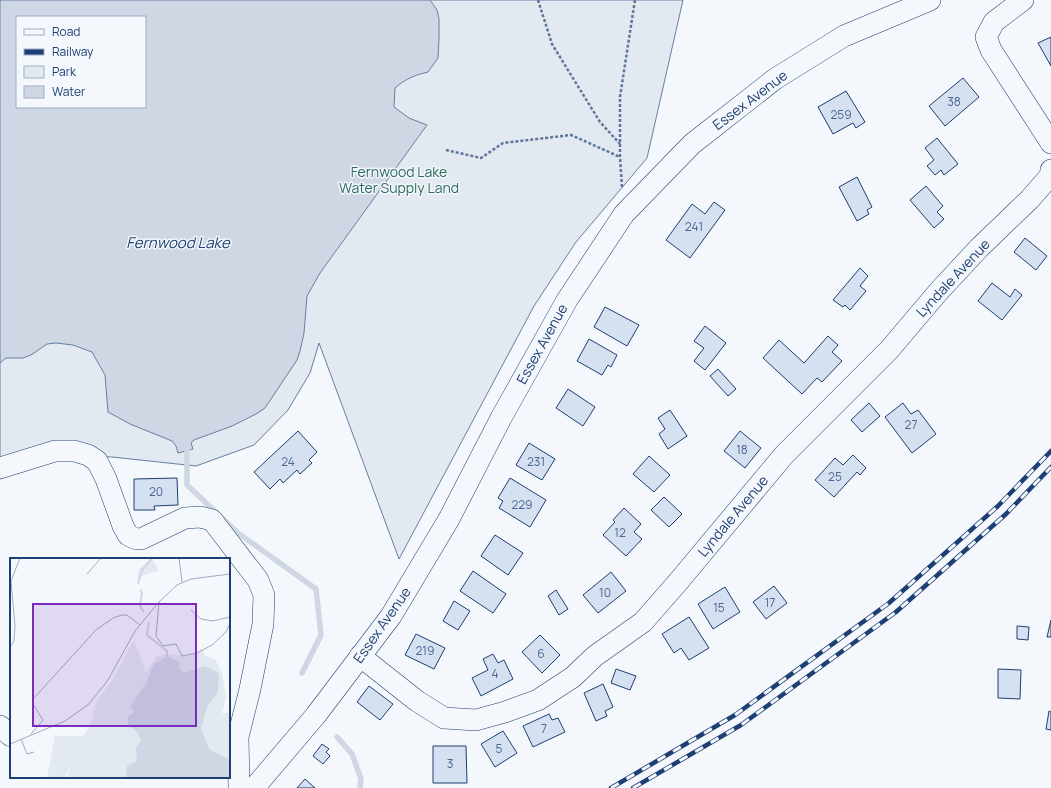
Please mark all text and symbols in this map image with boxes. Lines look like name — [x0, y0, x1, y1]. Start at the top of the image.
legend — [16, 16, 146, 108]
text: Road — [52, 23, 80, 40]
text: Railway — [52, 43, 94, 60]
text: Park — [52, 63, 77, 80]
street label: Essex Avenue — [709, 65, 791, 134]
text: Water — [52, 83, 86, 100]
house number: 38 — [947, 93, 961, 110]
house number: 259 — [830, 106, 852, 123]
park label: Fernwood Lake Water Supply Land — [339, 162, 459, 197]
house number: 241 — [685, 218, 703, 235]
water label: Fernwood Lake — [126, 232, 231, 253]
street label: Lyndale Avenue — [911, 234, 994, 321]
street label: Essex Avenue — [512, 300, 571, 387]
house number: 27 — [905, 416, 917, 433]
house number: 18 — [736, 441, 748, 458]
house number: 24 — [281, 453, 295, 470]
house number: 231 — [527, 453, 545, 470]
house number: 25 — [828, 468, 842, 485]
street label: Lyndale Avenue — [693, 471, 772, 560]
house number: 20 — [149, 483, 163, 500]
house number: 229 — [511, 496, 533, 513]
house number: 12 — [614, 524, 626, 541]
inset map — [10, 558, 230, 778]
street label: Essex Avenue — [348, 583, 415, 666]
house number: 10 — [599, 584, 611, 601]
house number: 17 — [765, 594, 775, 611]
house number: 15 — [713, 599, 725, 616]
house number: 219 — [416, 642, 434, 659]
house number: 6 — [537, 645, 545, 662]
house number: 4 — [491, 665, 499, 682]
house number: 7 — [541, 720, 547, 737]
house number: 5 — [496, 740, 503, 757]
house number: 3 — [447, 755, 453, 772]

